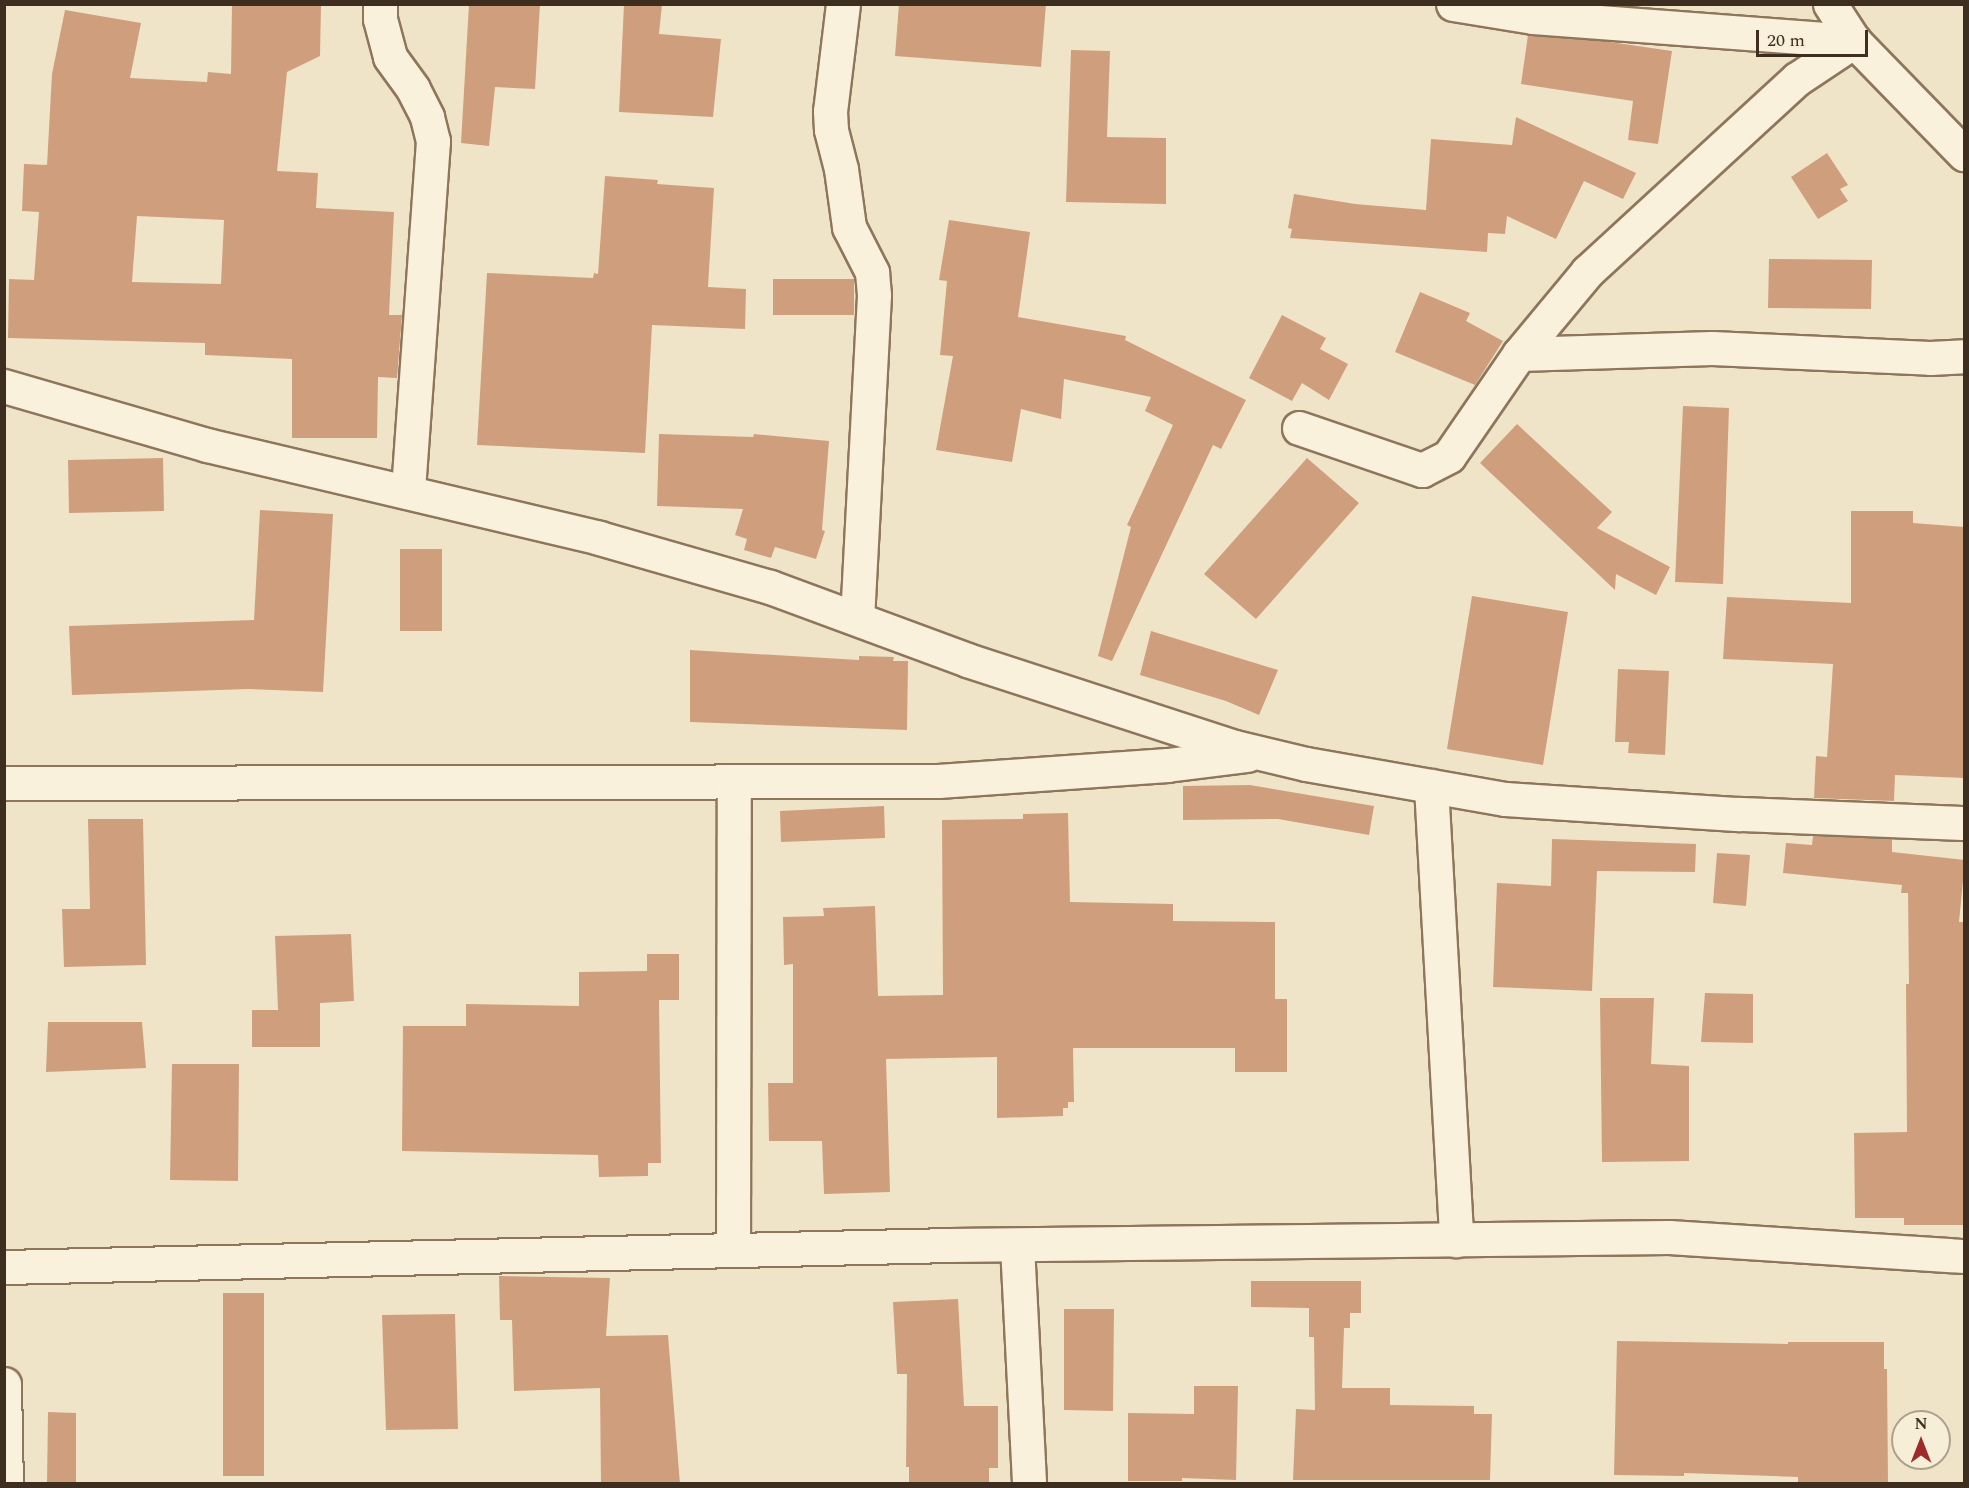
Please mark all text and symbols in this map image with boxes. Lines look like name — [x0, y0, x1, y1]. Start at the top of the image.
scale bar — [1759, 18, 1872, 56]
text: 20 m — [1767, 27, 1805, 54]
north arrow — [1891, 1410, 1951, 1470]
text: N — [1914, 1412, 1928, 1436]

